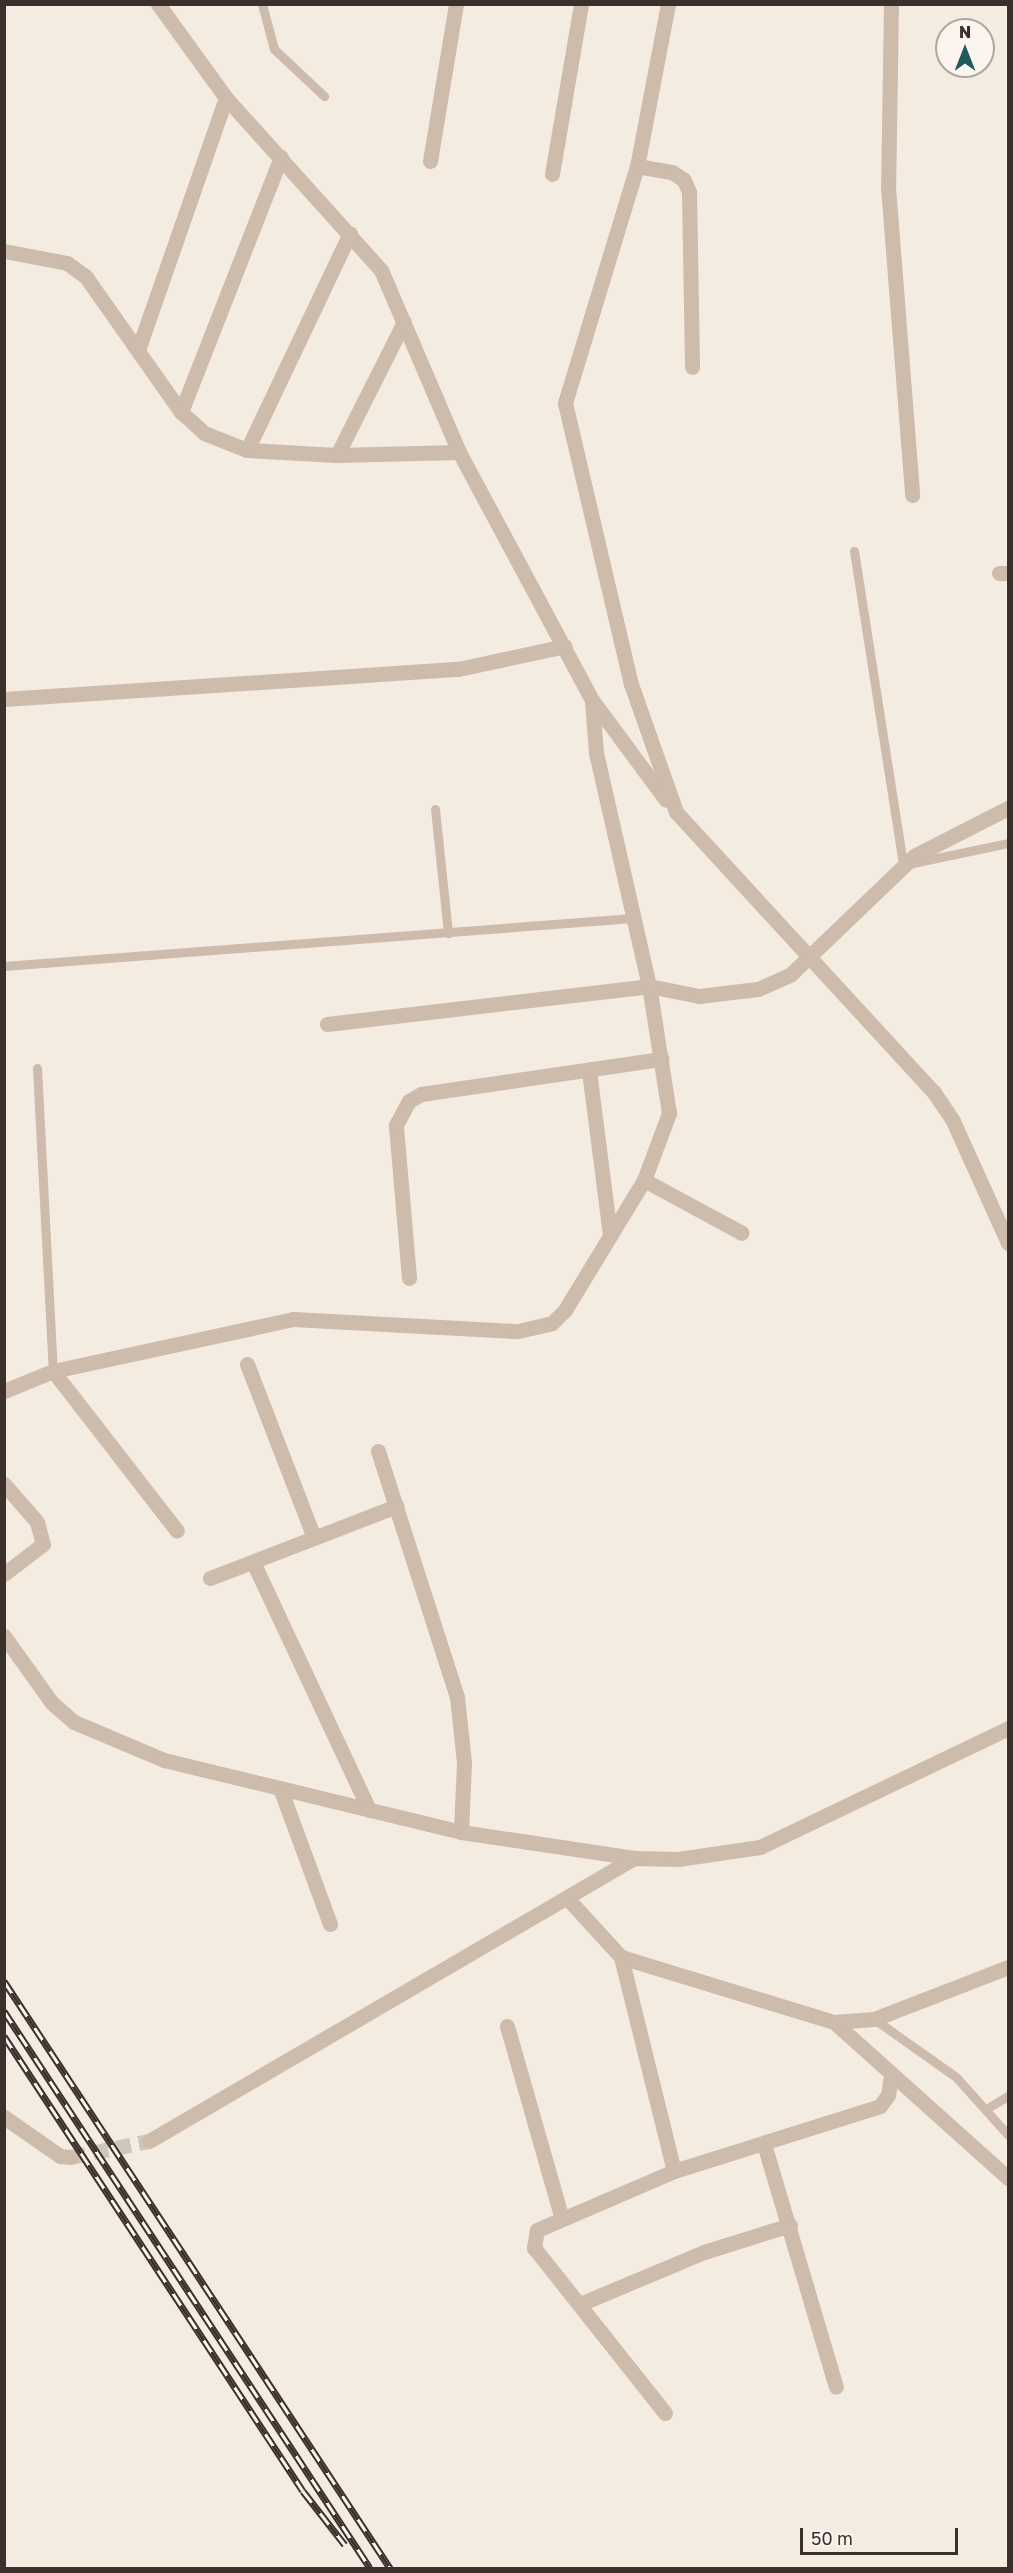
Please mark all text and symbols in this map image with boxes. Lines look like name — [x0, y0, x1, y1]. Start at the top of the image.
north arrow — [935, 18, 995, 78]
text: N — [959, 22, 971, 42]
scale bar — [803, 2516, 960, 2554]
text: 50 m — [811, 2527, 853, 2549]

